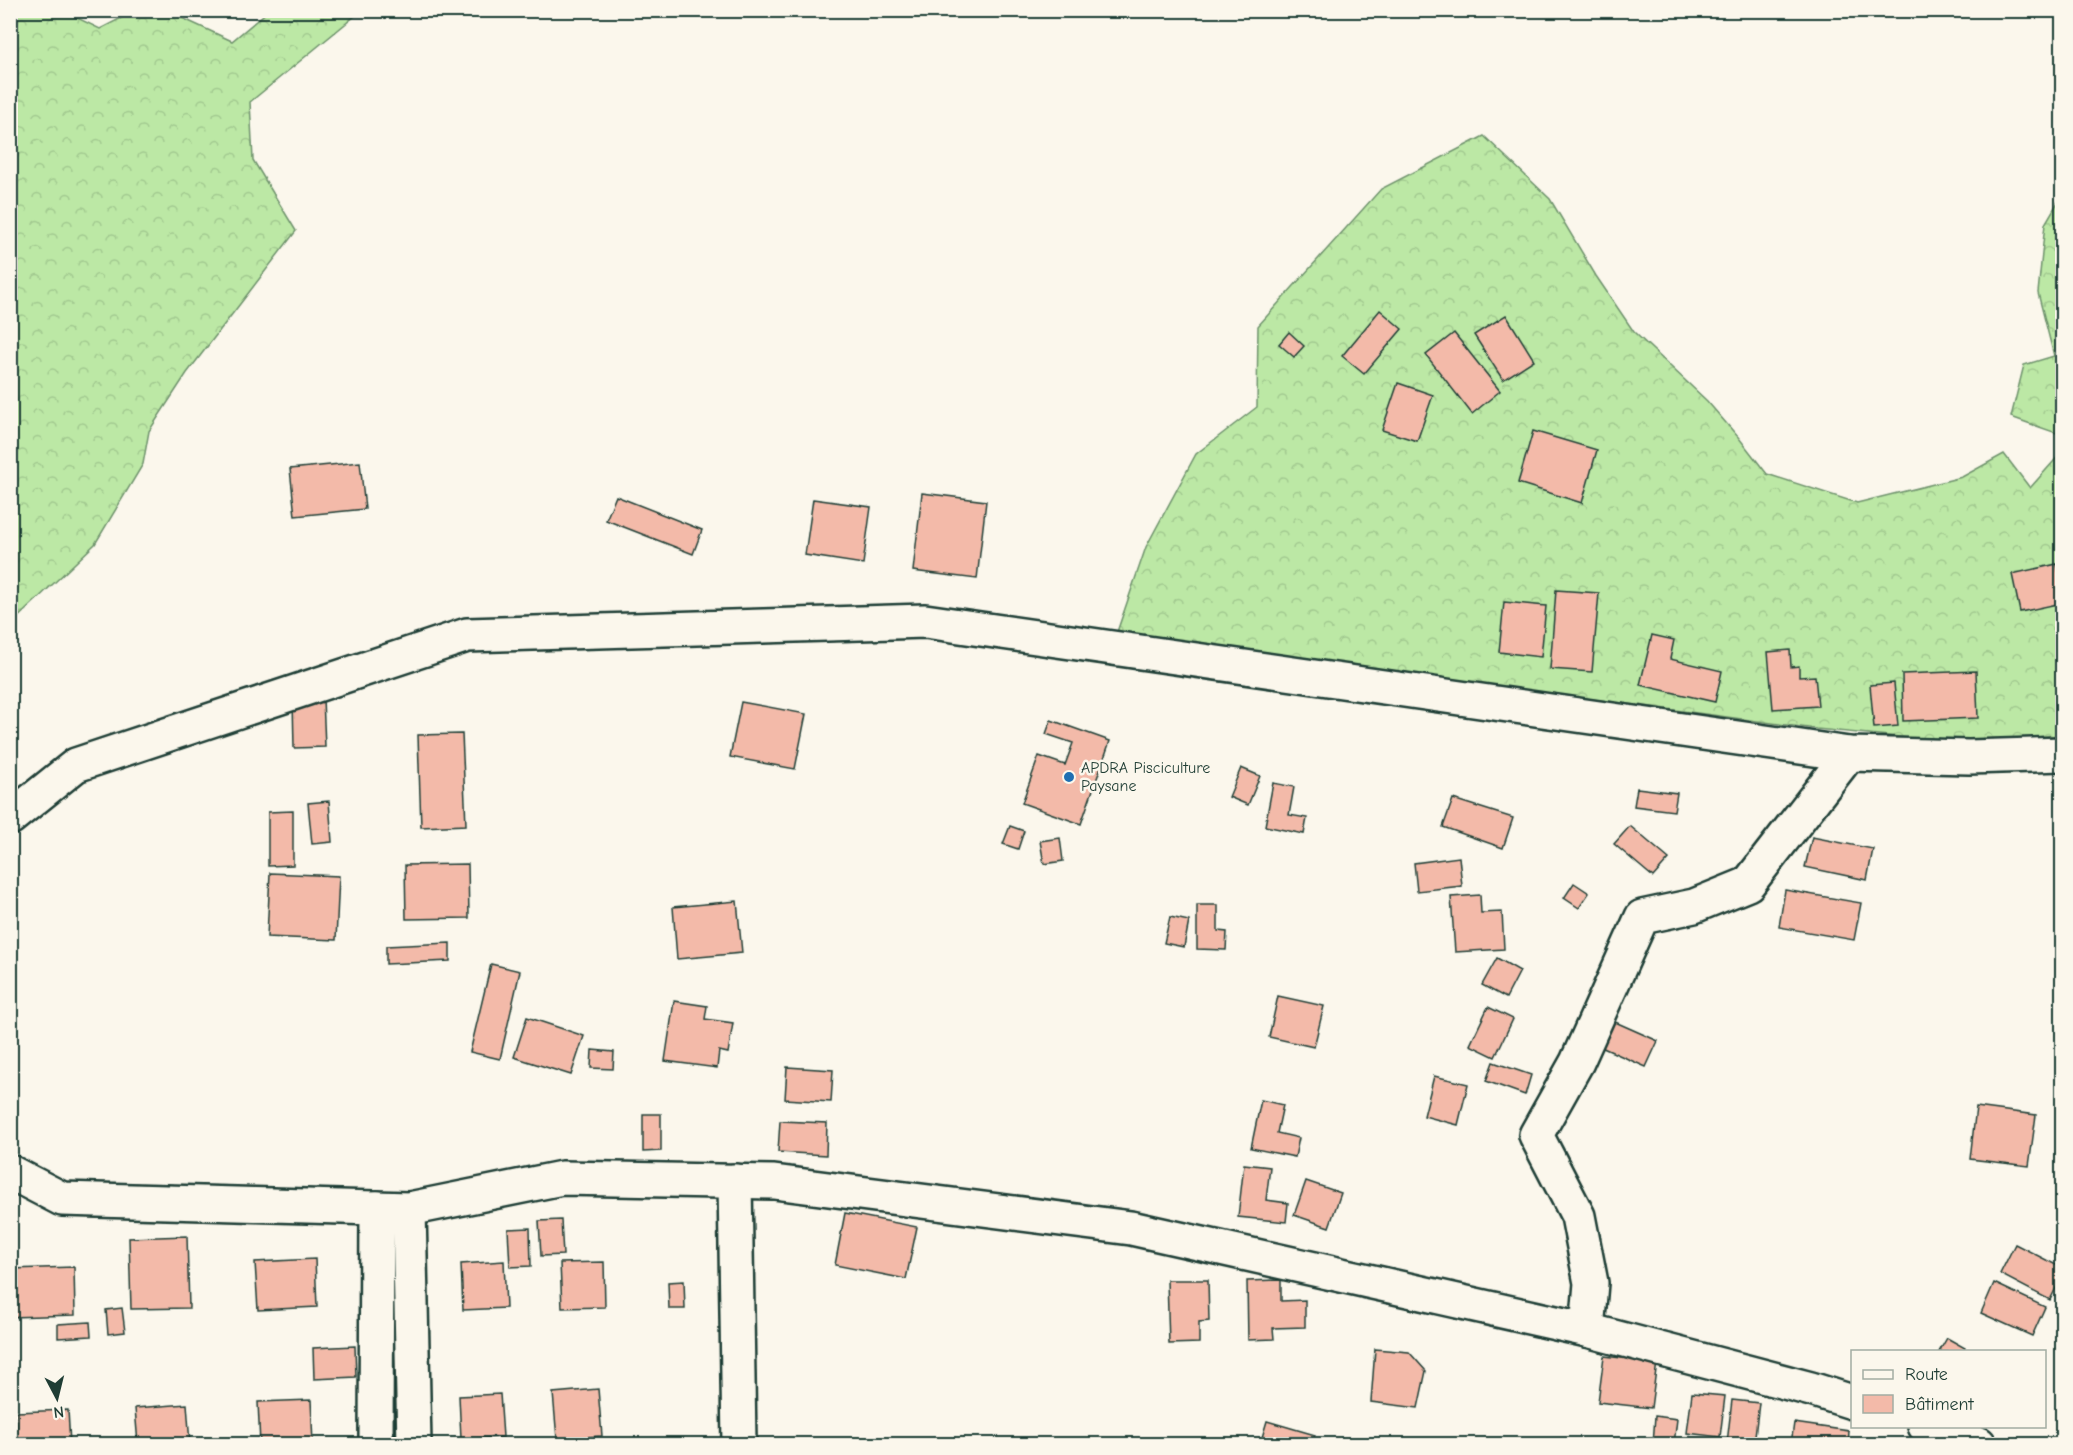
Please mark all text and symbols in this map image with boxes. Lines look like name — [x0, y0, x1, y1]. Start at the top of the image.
place label: APDRA Pisciculture Paysane — [1081, 759, 1210, 795]
marker: APDRA Pisciculture Paysane — [1062, 770, 1076, 784]
legend — [1851, 1350, 2046, 1428]
text: Route — [1905, 1364, 1948, 1385]
north arrow — [27, 1368, 87, 1428]
text: Bâtiment — [1905, 1394, 1975, 1415]
text: N — [52, 1402, 65, 1421]

